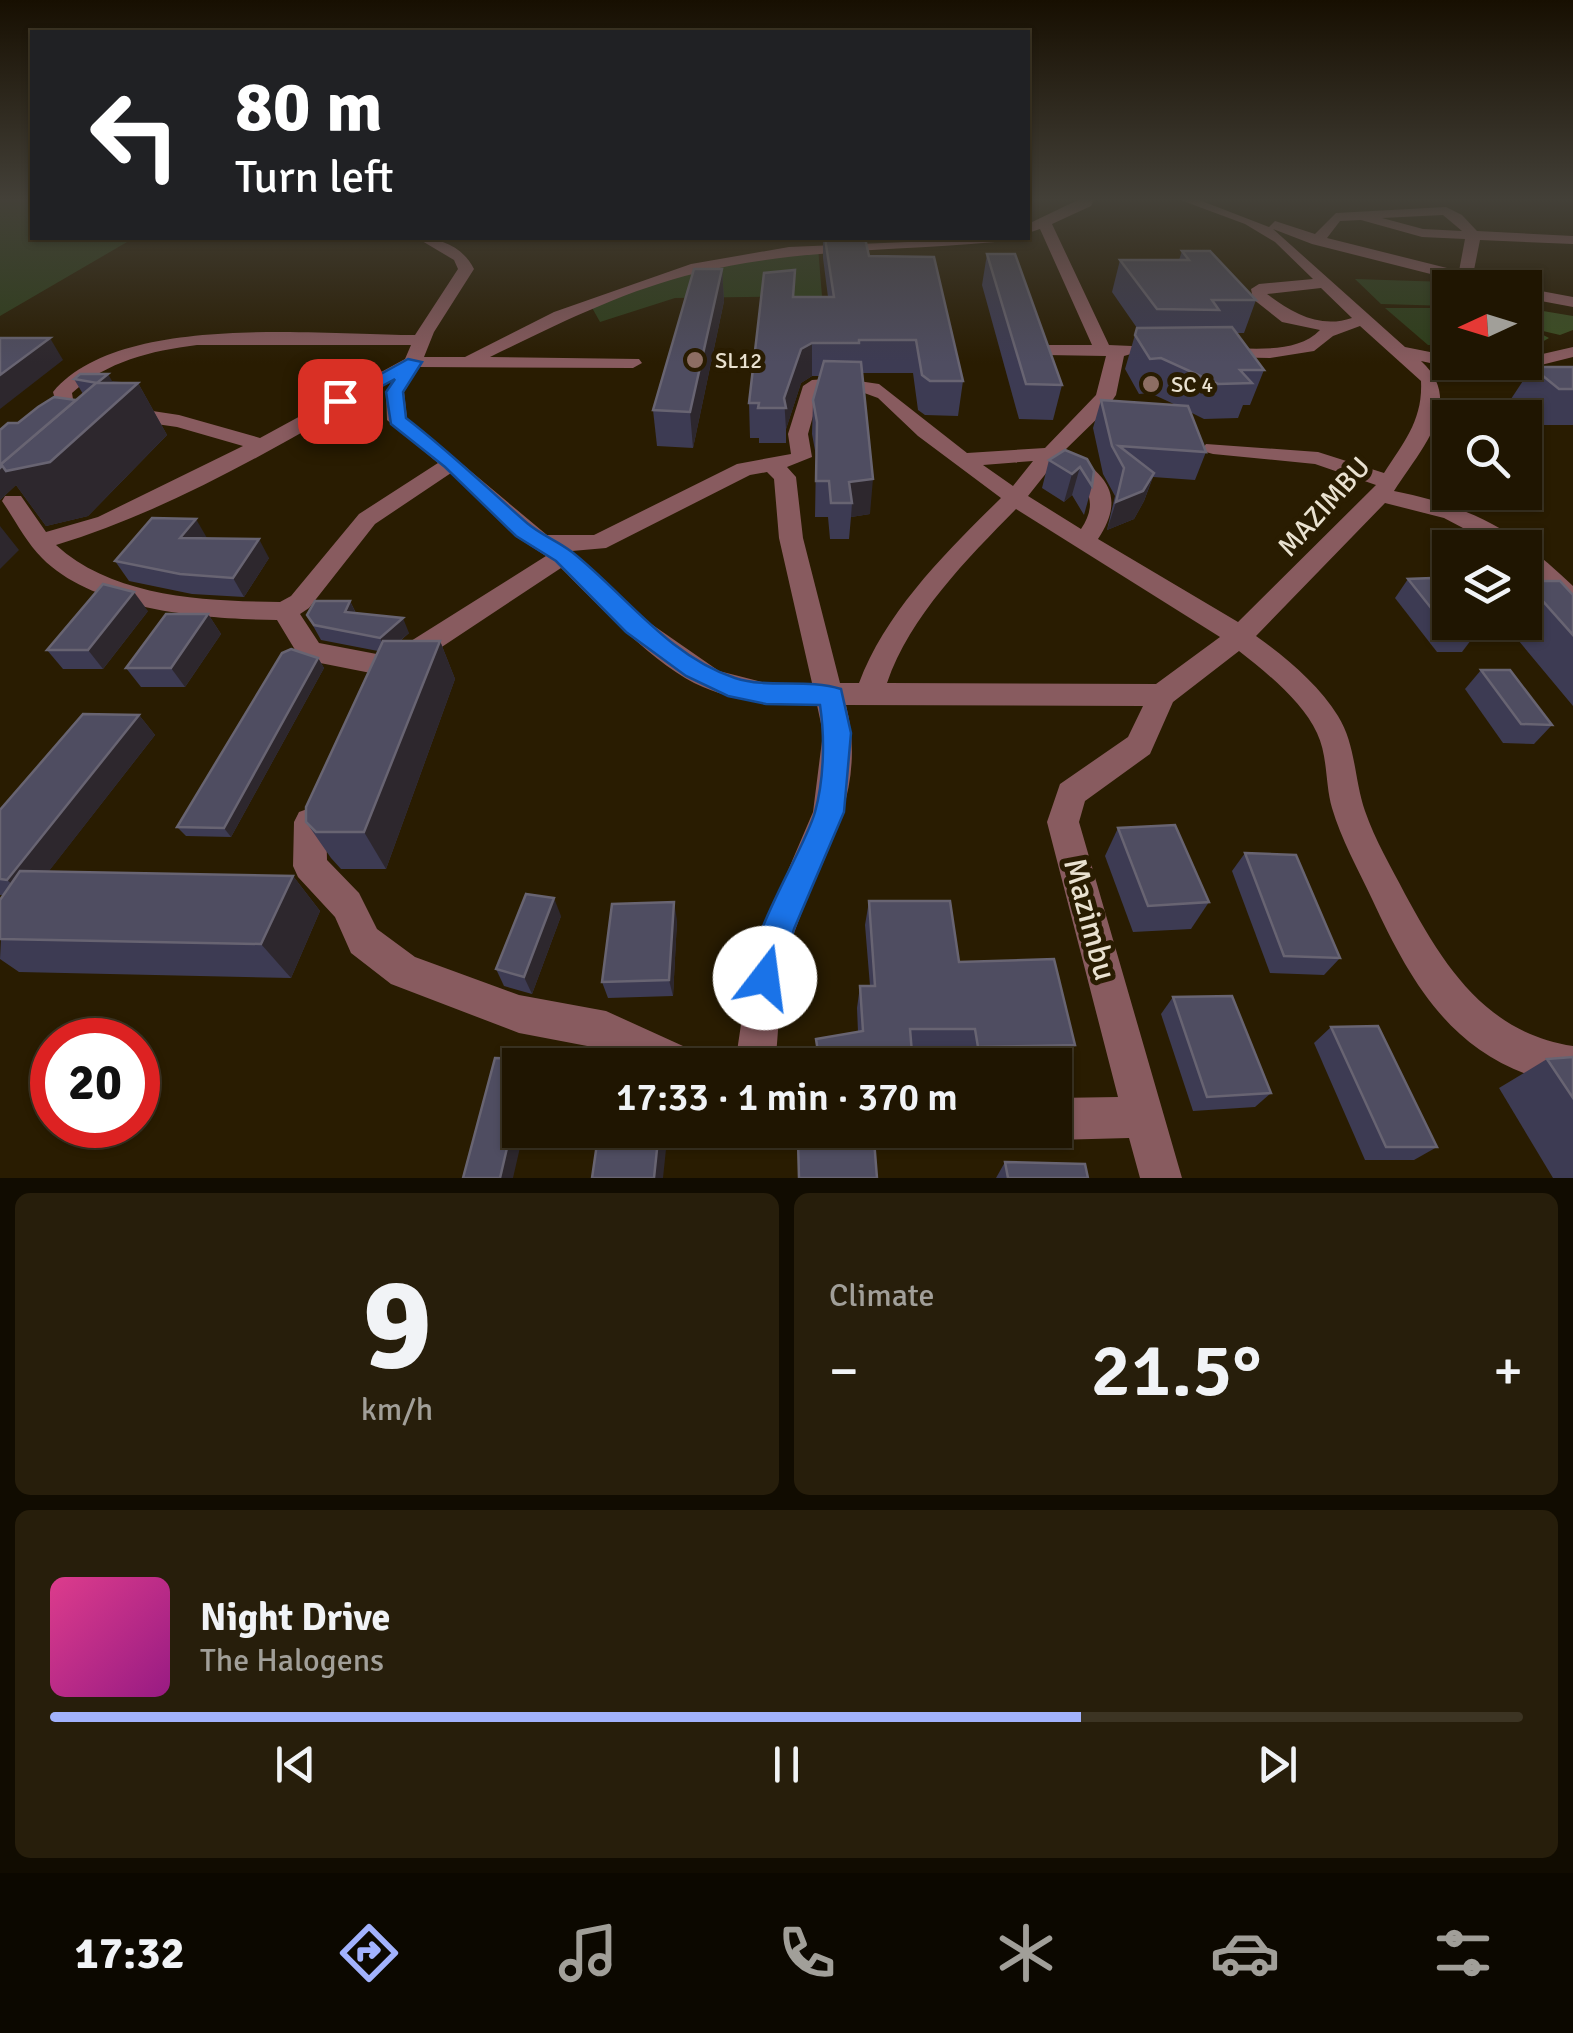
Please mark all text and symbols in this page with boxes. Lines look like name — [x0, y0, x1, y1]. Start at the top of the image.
text: 80 m — [235, 64, 383, 150]
icon: left — [70, 70, 200, 200]
text: Turn left — [235, 150, 394, 205]
north arrow — [1432, 270, 1542, 380]
map controls — [1432, 270, 1542, 640]
place label: SL12 — [715, 347, 762, 374]
marker: SL12 — [684, 349, 706, 371]
pin — [298, 359, 383, 444]
place label: SC 4 — [1171, 371, 1213, 398]
marker: SC 4 — [1140, 373, 1162, 395]
icon: arrive — [313, 374, 368, 429]
button: search — [1432, 400, 1542, 510]
street label: MAZIMBU — [1271, 450, 1377, 564]
button: layers — [1432, 530, 1542, 640]
street label: Mazimbu — [1055, 854, 1125, 984]
position arrow — [713, 926, 817, 1030]
speed limit sign: 20 — [30, 1018, 160, 1148]
text: 17:33 · 1 min · 370 m — [616, 1074, 958, 1121]
text: 9 — [362, 1245, 432, 1405]
text: Climate — [829, 1276, 935, 1315]
text: 21.5° — [1090, 1324, 1262, 1417]
text: − — [829, 1337, 859, 1405]
text: + — [1493, 1337, 1523, 1405]
text: km/h — [361, 1390, 433, 1429]
text: Night Drive — [200, 1594, 390, 1641]
text: The Halogens — [200, 1641, 384, 1680]
icon: previous — [268, 1737, 323, 1792]
icon: pause — [759, 1737, 814, 1792]
icon: next — [1250, 1737, 1305, 1792]
icon: directions — [334, 1918, 404, 1988]
icon: music — [553, 1918, 623, 1988]
icon: phone — [772, 1918, 842, 1988]
icon: climate — [991, 1918, 1061, 1988]
icon: car — [1210, 1918, 1280, 1988]
icon: filters — [1428, 1918, 1498, 1988]
text: 17:32 — [74, 1926, 185, 1981]

